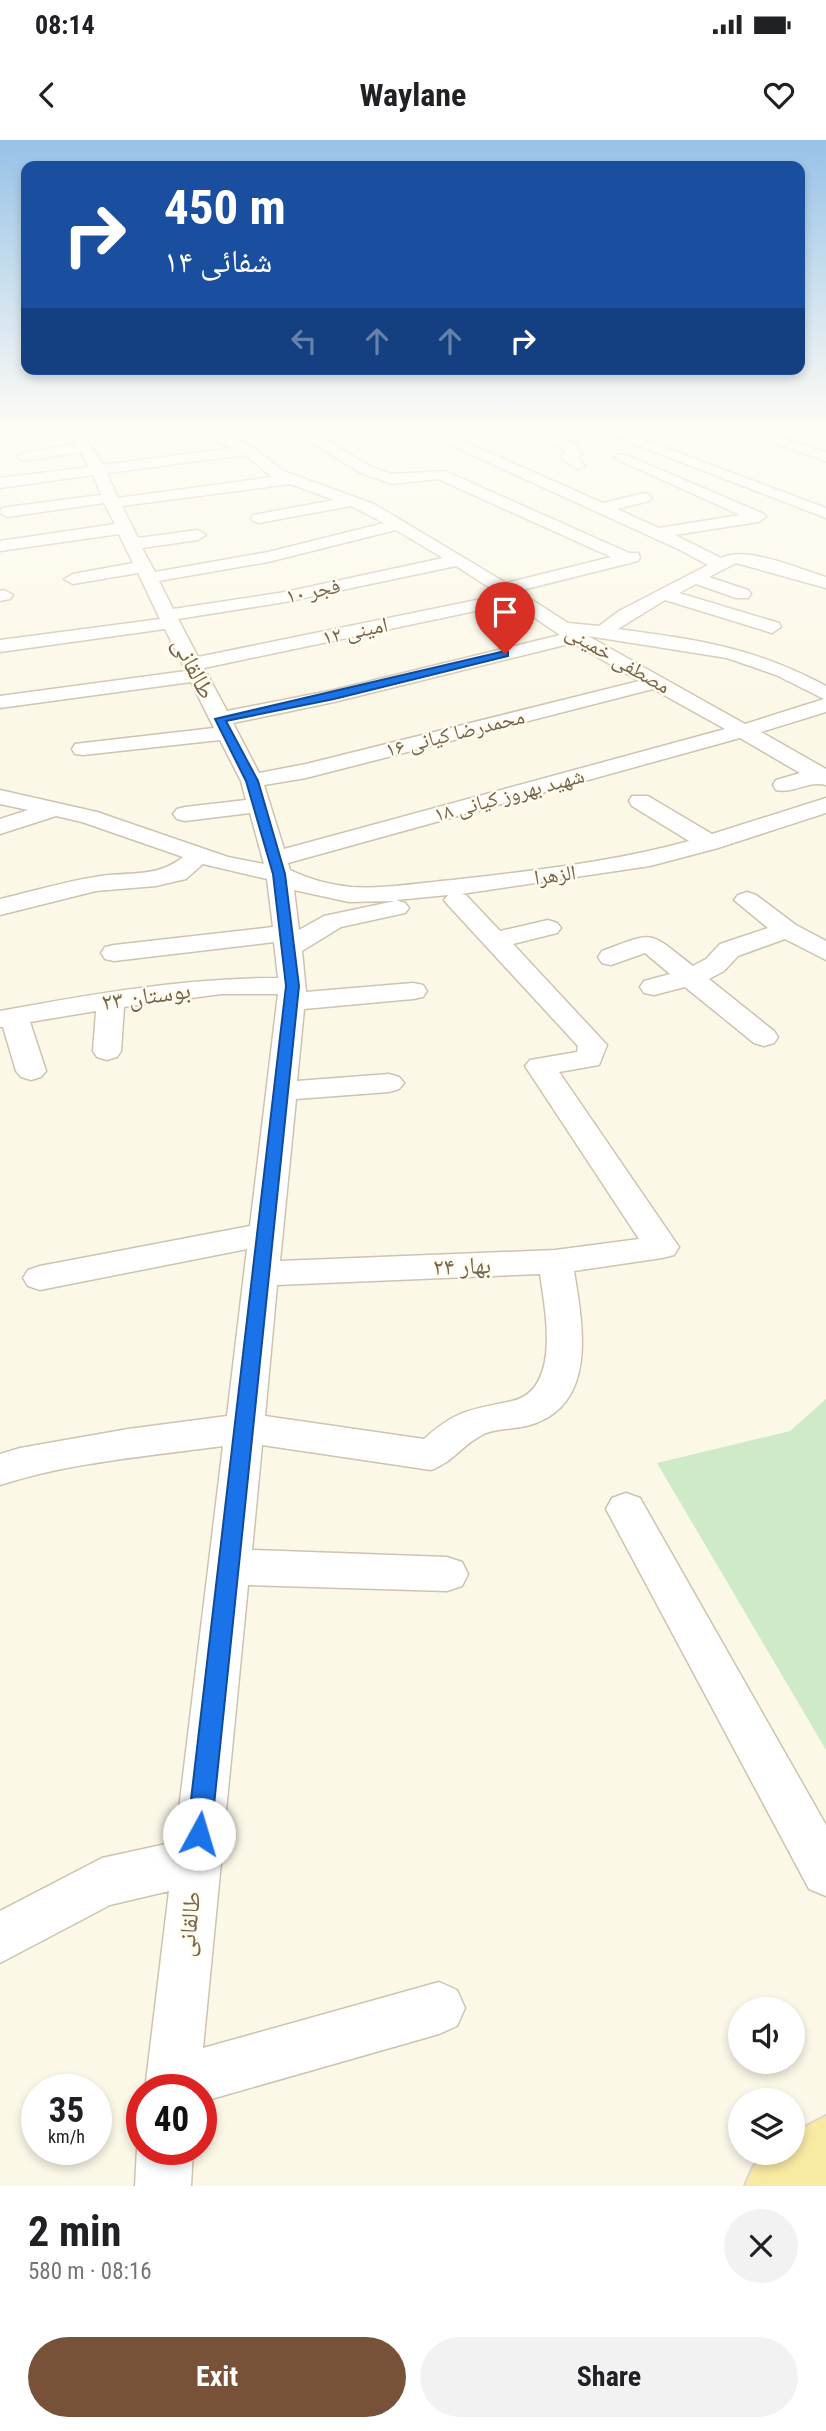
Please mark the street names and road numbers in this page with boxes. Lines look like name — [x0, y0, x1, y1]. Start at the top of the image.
street label: فجر ۱۰ — [284, 574, 342, 608]
street label: امینی ۱۲ — [320, 612, 390, 651]
street label: مصطفی خمینی — [561, 619, 675, 699]
street label: طالقانی — [167, 632, 221, 704]
street label: محمدرضا کیانی ۱۶ — [383, 704, 527, 763]
street label: شهید بهروز کیانی ۱۸ — [431, 763, 587, 828]
street label: الزهرا — [532, 860, 578, 890]
street label: بوستان ۲۳ — [100, 976, 192, 1016]
street label: بهار ۲۴ — [432, 1251, 492, 1281]
street label: طالقانی — [172, 1890, 206, 1958]

